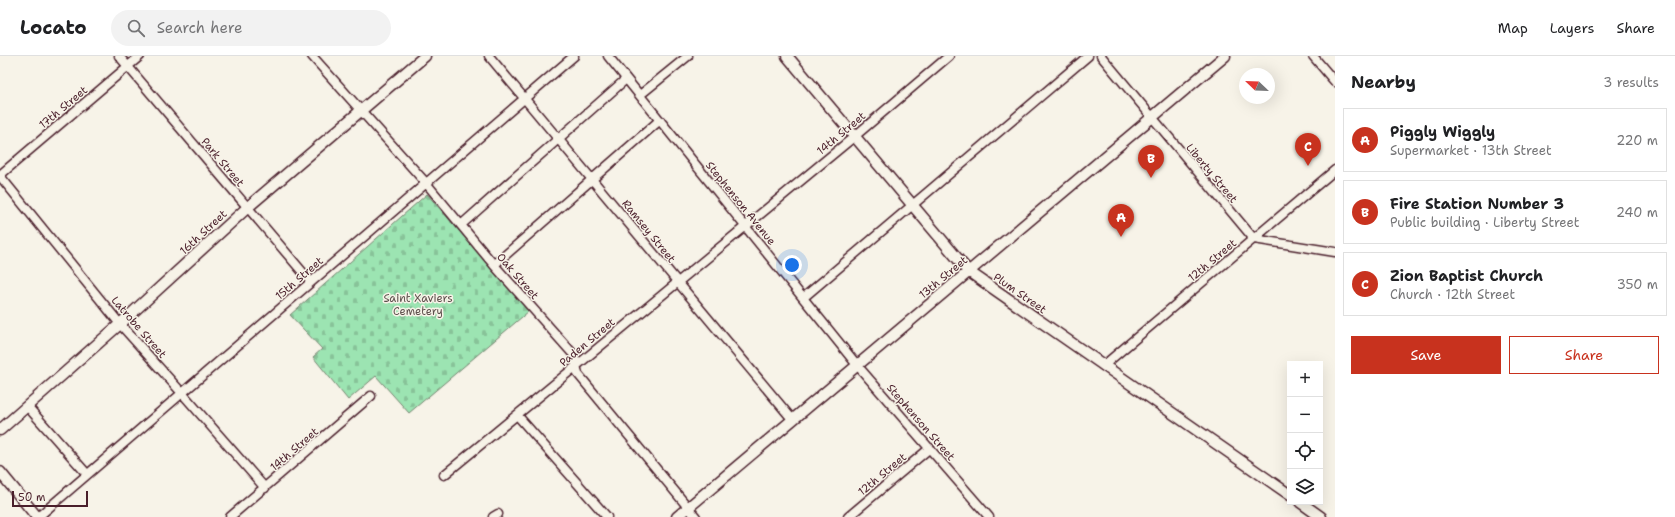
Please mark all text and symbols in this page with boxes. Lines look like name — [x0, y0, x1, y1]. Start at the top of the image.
search box — [111, 10, 391, 46]
text: Locato — [20, 15, 87, 40]
icon: search — [125, 17, 147, 39]
text: Search here — [157, 18, 242, 38]
text: Map — [1498, 19, 1528, 37]
text: Layers — [1550, 19, 1594, 37]
text: Share — [1616, 19, 1655, 37]
north arrow — [1239, 68, 1275, 104]
text: Nearby — [1351, 71, 1416, 93]
text: 3 results — [1603, 74, 1659, 91]
street label: 17th Street — [36, 83, 91, 132]
street label: 14th Street — [814, 108, 869, 158]
text: Piggly Wiggly — [1390, 122, 1495, 142]
text: A — [1360, 132, 1370, 149]
text: 220 m — [1616, 132, 1658, 149]
pin: C — [1295, 133, 1321, 166]
street label: Park Street — [198, 135, 248, 190]
street label: Liberty Street — [1182, 141, 1241, 206]
text: Supermarket · 13th Street — [1390, 142, 1552, 159]
pin: B — [1138, 145, 1164, 178]
street label: Stephenson Avenue — [702, 158, 779, 248]
text: Fire Station Number 3 — [1390, 194, 1564, 214]
street label: Ramsey Street — [618, 197, 679, 266]
pin: A — [1108, 204, 1134, 237]
text: B — [1361, 204, 1369, 221]
text: 240 m — [1616, 204, 1658, 221]
street label: 16th Street — [177, 207, 230, 258]
text: Public building · Liberty Street — [1390, 214, 1580, 231]
street label: 12th Street — [1185, 236, 1240, 285]
street label: Oak Street — [493, 250, 542, 303]
street label: 13th Street — [916, 252, 971, 302]
street label: 15th Street — [272, 253, 327, 303]
your location — [782, 255, 802, 275]
text: Zion Baptist Church — [1390, 266, 1543, 286]
street label: Plum Street — [990, 270, 1049, 317]
text: C — [1361, 276, 1369, 293]
text: 350 m — [1617, 276, 1658, 293]
text: Church · 12th Street — [1390, 286, 1515, 303]
park label: Saint Xaviers Cemetery — [383, 291, 453, 319]
street label: Latrobe Street — [108, 293, 170, 362]
street label: Paden Street — [556, 315, 618, 370]
button: Save — [1351, 336, 1501, 374]
button: Share — [1509, 336, 1659, 374]
map controls — [1287, 361, 1323, 505]
button: + — [1287, 361, 1323, 397]
street label: Stephenson Street — [883, 381, 958, 464]
button: − — [1287, 397, 1323, 433]
street label: 14th Street — [267, 424, 322, 475]
button: locate — [1287, 433, 1323, 469]
street label: 12th Street — [855, 450, 910, 499]
button: layers — [1287, 469, 1323, 505]
scale bar — [12, 489, 88, 508]
text: 50 m — [18, 490, 46, 505]

